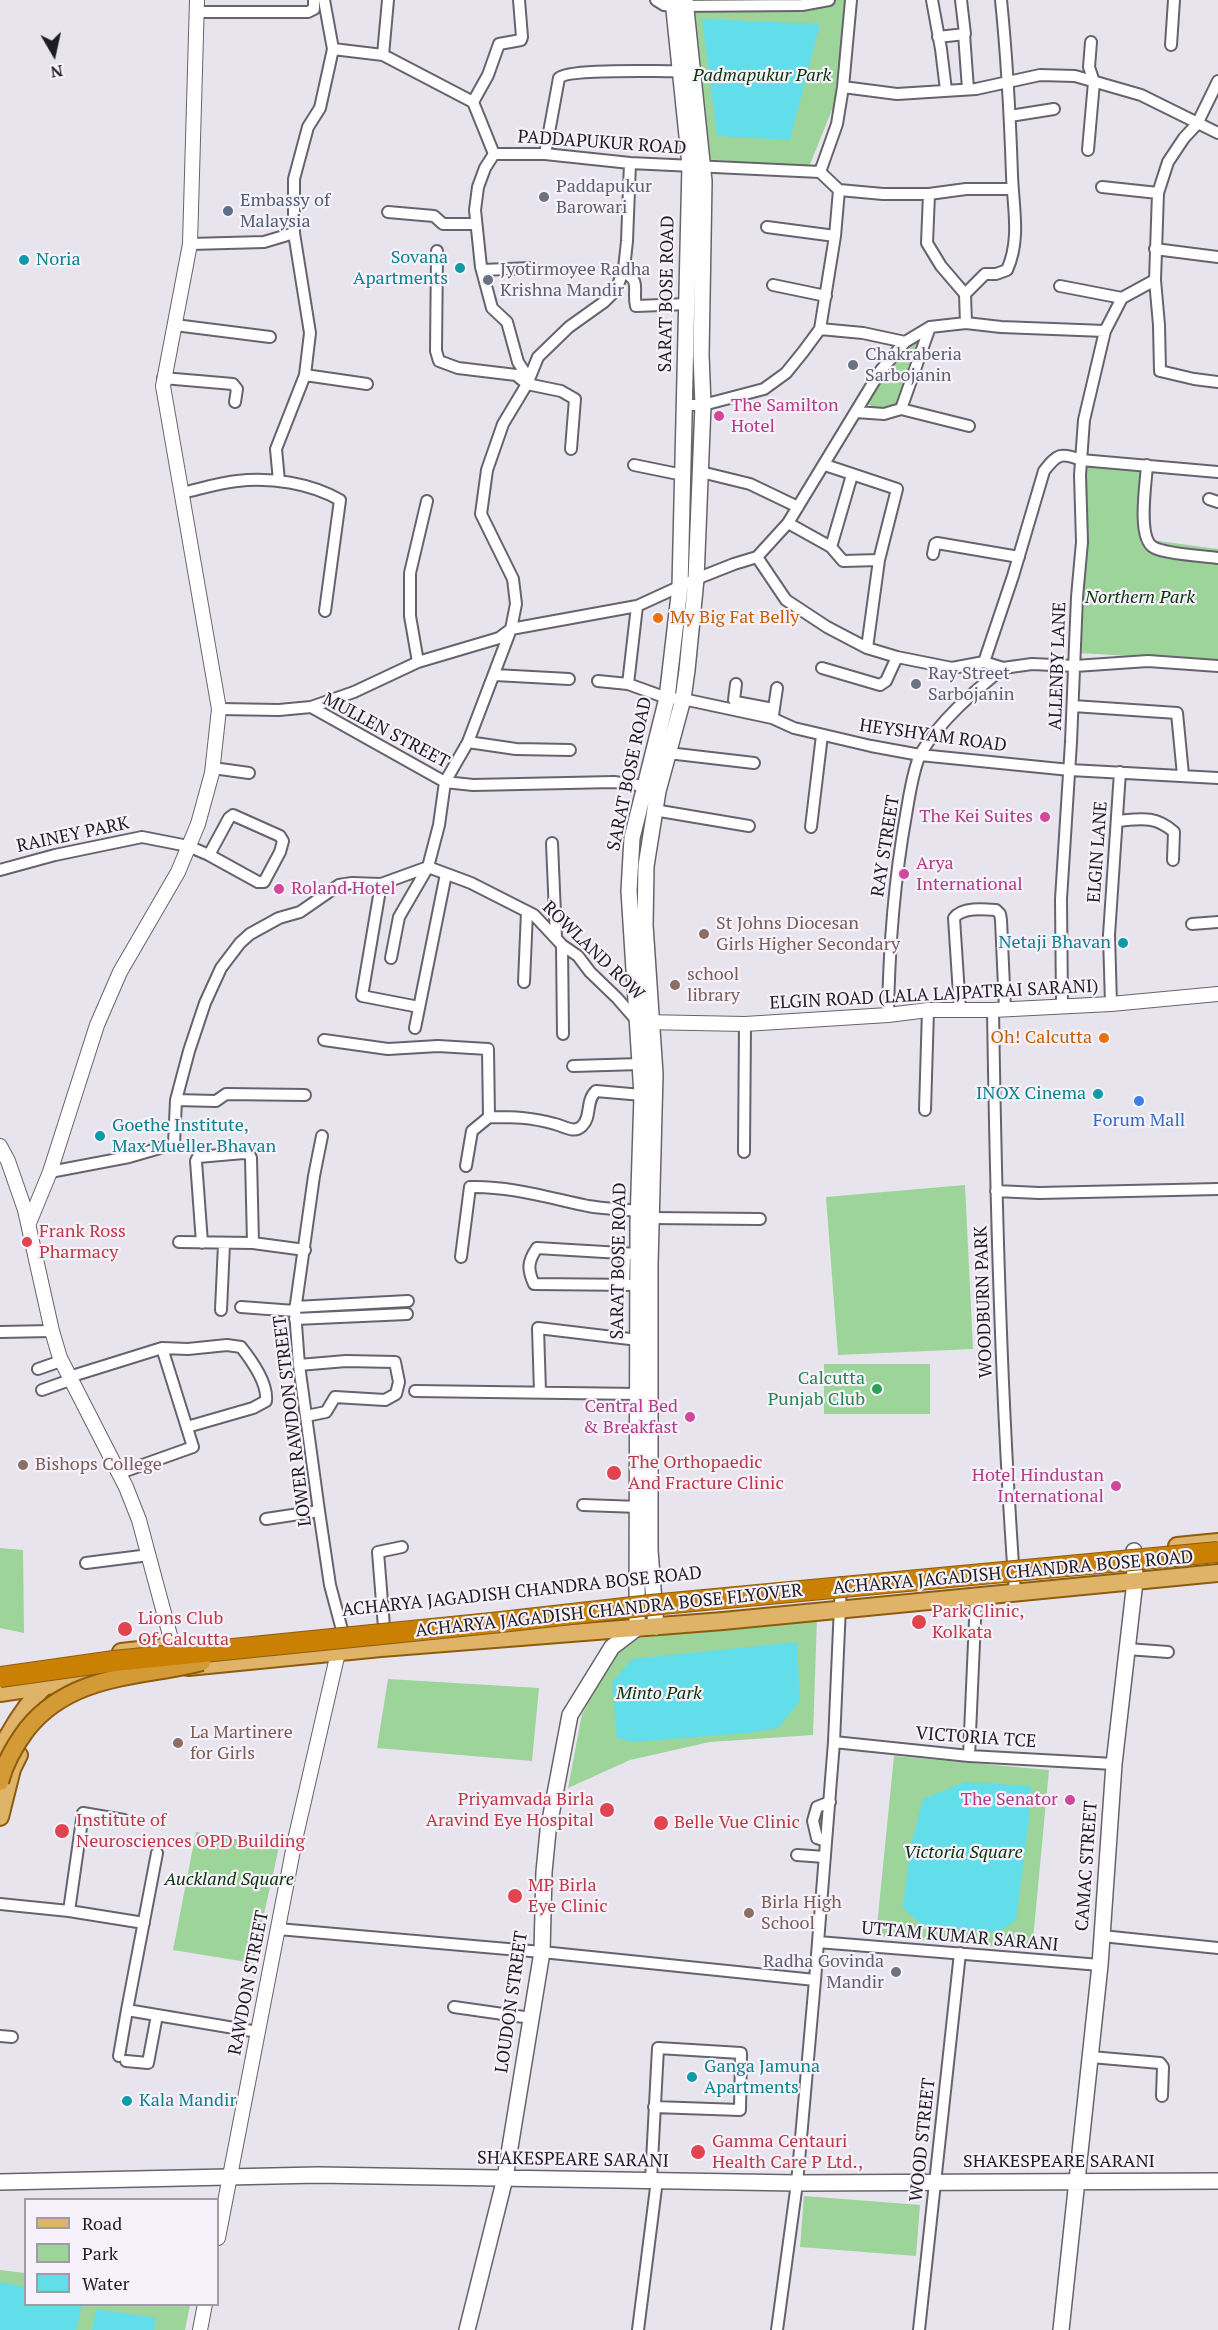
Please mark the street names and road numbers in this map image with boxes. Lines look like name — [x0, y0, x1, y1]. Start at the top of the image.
street label: PADDAPUKUR ROAD — [517, 126, 687, 160]
street label: SARAT BOSE ROAD — [655, 215, 679, 373]
street label: ALLENBY LANE — [1045, 601, 1071, 731]
street label: MULLEN STREET — [319, 689, 453, 773]
street label: SARAT BOSE ROAD — [603, 695, 657, 853]
street label: HEYSHYAM ROAD — [858, 715, 1008, 757]
street label: RAY STREET — [867, 794, 905, 898]
street label: ELGIN LANE — [1084, 800, 1112, 904]
street label: RAINEY PARK — [15, 813, 131, 857]
street label: ROWLAND ROW — [538, 897, 648, 1005]
street label: ELGIN ROAD (LALA LAJPATRAI SARANI) — [769, 976, 1099, 1014]
street label: SARAT BOSE ROAD — [607, 1182, 631, 1340]
street label: WOODBURN PARK — [971, 1225, 997, 1379]
street label: LOWER RAWDON STREET — [269, 1314, 317, 1528]
street label: ACHARYA JAGADISH CHANDRA BOSE ROAD — [832, 1546, 1194, 1600]
street label: ACHARYA JAGADISH CHANDRA BOSE ROAD — [341, 1562, 703, 1622]
street label: ACHARYA JAGADISH CHANDRA BOSE FLYOVER — [414, 1580, 804, 1642]
street label: VICTORIA TCE — [915, 1723, 1037, 1753]
street label: CAMAC STREET — [1072, 1800, 1102, 1932]
street label: RAWDON STREET — [224, 1909, 274, 2057]
street label: UTTAM KUMAR SARANI — [860, 1918, 1060, 1956]
street label: LOUDON STREET — [491, 1930, 533, 2074]
street label: WOOD STREET — [906, 2077, 940, 2203]
street label: SHAKESPEARE SARANI — [477, 2148, 669, 2172]
street label: SHAKESPEARE SARANI — [963, 2151, 1155, 2173]

